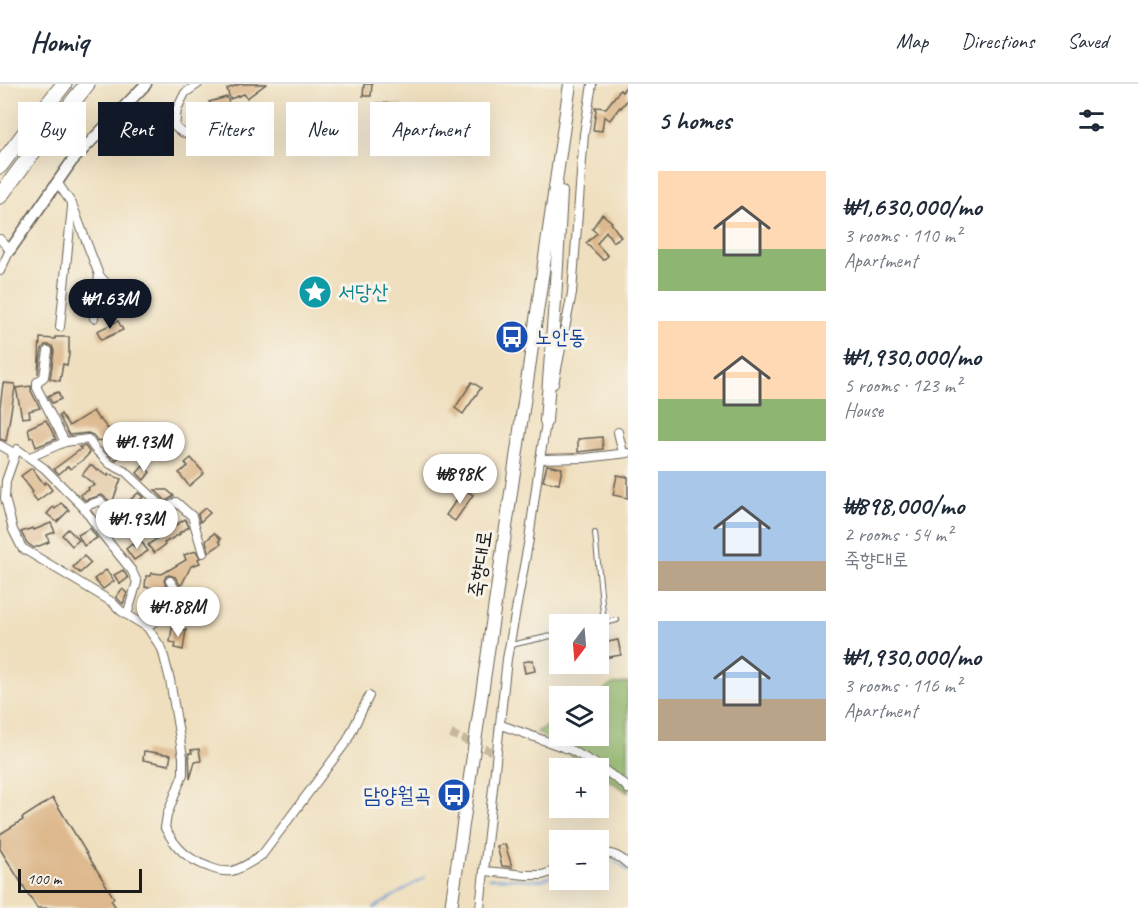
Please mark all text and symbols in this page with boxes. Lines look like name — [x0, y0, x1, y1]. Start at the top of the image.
text: Homiq — [30, 24, 88, 59]
text: Map — [896, 28, 928, 54]
text: Directions — [961, 28, 1034, 54]
text: Saved — [1067, 28, 1108, 54]
chip: Buy — [18, 102, 86, 156]
chip: Rent — [98, 102, 174, 156]
chip: Filters — [186, 102, 274, 156]
chip: New — [286, 102, 358, 156]
chip: Apartment — [370, 102, 490, 156]
text: 5 homes — [658, 104, 731, 137]
icon: filters — [1075, 104, 1108, 137]
text: ₩1,630,000/mo — [844, 190, 982, 223]
icon: home — [706, 195, 778, 267]
text: 3 rooms · 110 m² — [844, 223, 961, 248]
text: Apartment — [844, 248, 917, 273]
place icon: 서당산 — [297, 274, 333, 310]
pin: ₩1.63M — [61, 279, 159, 330]
place label: 서당산 — [338, 279, 389, 305]
text: ₩1.63M — [83, 286, 137, 311]
bus stop icon: 노안동 — [494, 319, 530, 355]
place label: 노안동 — [535, 324, 586, 350]
text: ₩1,930,000/mo — [844, 340, 981, 373]
icon: home — [706, 345, 778, 417]
text: 5 rooms · 123 m² — [844, 373, 961, 398]
text: House — [844, 398, 883, 423]
pin: ₩1.93M — [95, 422, 193, 473]
text: ₩1.93M — [117, 429, 171, 454]
pin: ₩898K — [418, 454, 502, 505]
text: ₩898K — [437, 461, 483, 486]
text: ₩898,000/mo — [844, 489, 964, 522]
icon: home — [706, 495, 778, 567]
pin: ₩1.93M — [88, 499, 186, 550]
text: ₩1.93M — [110, 506, 164, 531]
text: 2 rooms · 54 m² — [844, 522, 952, 547]
street label: 죽향대로 — [462, 529, 498, 599]
text: 죽향대로 — [844, 547, 908, 572]
pin: ₩1.88M — [129, 587, 227, 638]
text: ₩1.88M — [151, 594, 205, 619]
north arrow — [549, 614, 609, 674]
map controls — [549, 614, 609, 890]
text: ₩1,930,000/mo — [844, 640, 981, 673]
icon: home — [706, 645, 778, 717]
text: 3 rooms · 116 m² — [844, 673, 961, 698]
button: layers — [549, 686, 609, 746]
text: Apartment — [844, 698, 917, 723]
button: + — [549, 758, 609, 818]
bus stop icon: 담양월곡 — [436, 777, 472, 813]
place label: 담양월곡 — [363, 782, 431, 808]
button: − — [549, 830, 609, 890]
scale bar — [18, 866, 142, 894]
text: 100 m — [27, 869, 61, 889]

